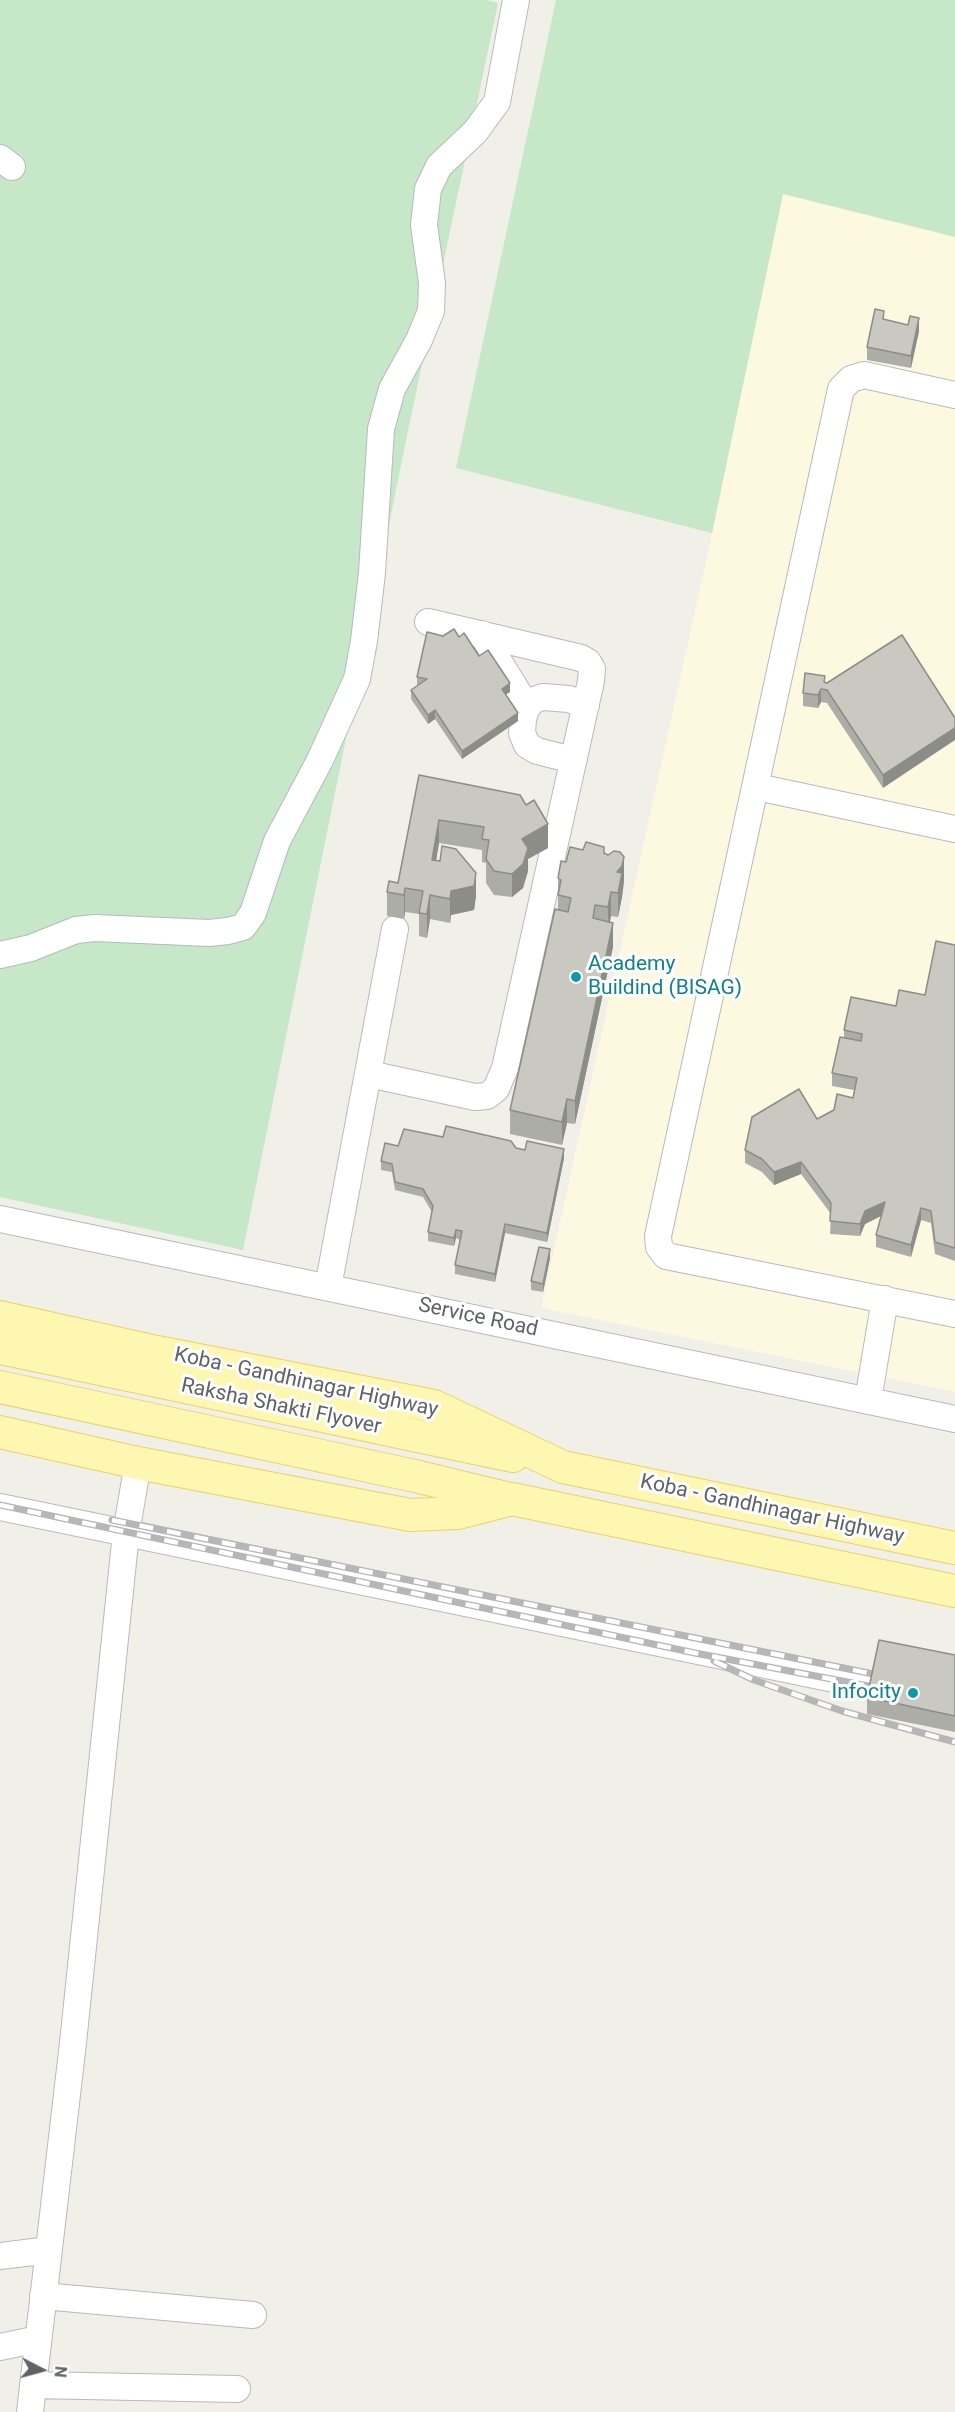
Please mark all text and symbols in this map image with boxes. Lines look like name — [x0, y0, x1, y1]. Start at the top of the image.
place label: Academy Buildind (BISAG) — [588, 952, 742, 1002]
marker: Academy Buildind (BISAG) — [569, 970, 583, 984]
street label: Service Road — [416, 1293, 540, 1343]
street label: Koba - Gandhinagar Highway — [172, 1343, 440, 1423]
street label: Raksha Shakti Flyover — [179, 1373, 383, 1441]
street label: Koba - Gandhinagar Highway — [638, 1470, 906, 1550]
place label: Infocity — [832, 1680, 901, 1706]
marker: Infocity — [906, 1686, 920, 1700]
north arrow — [12, 2340, 72, 2400]
text: N — [50, 2365, 70, 2379]

